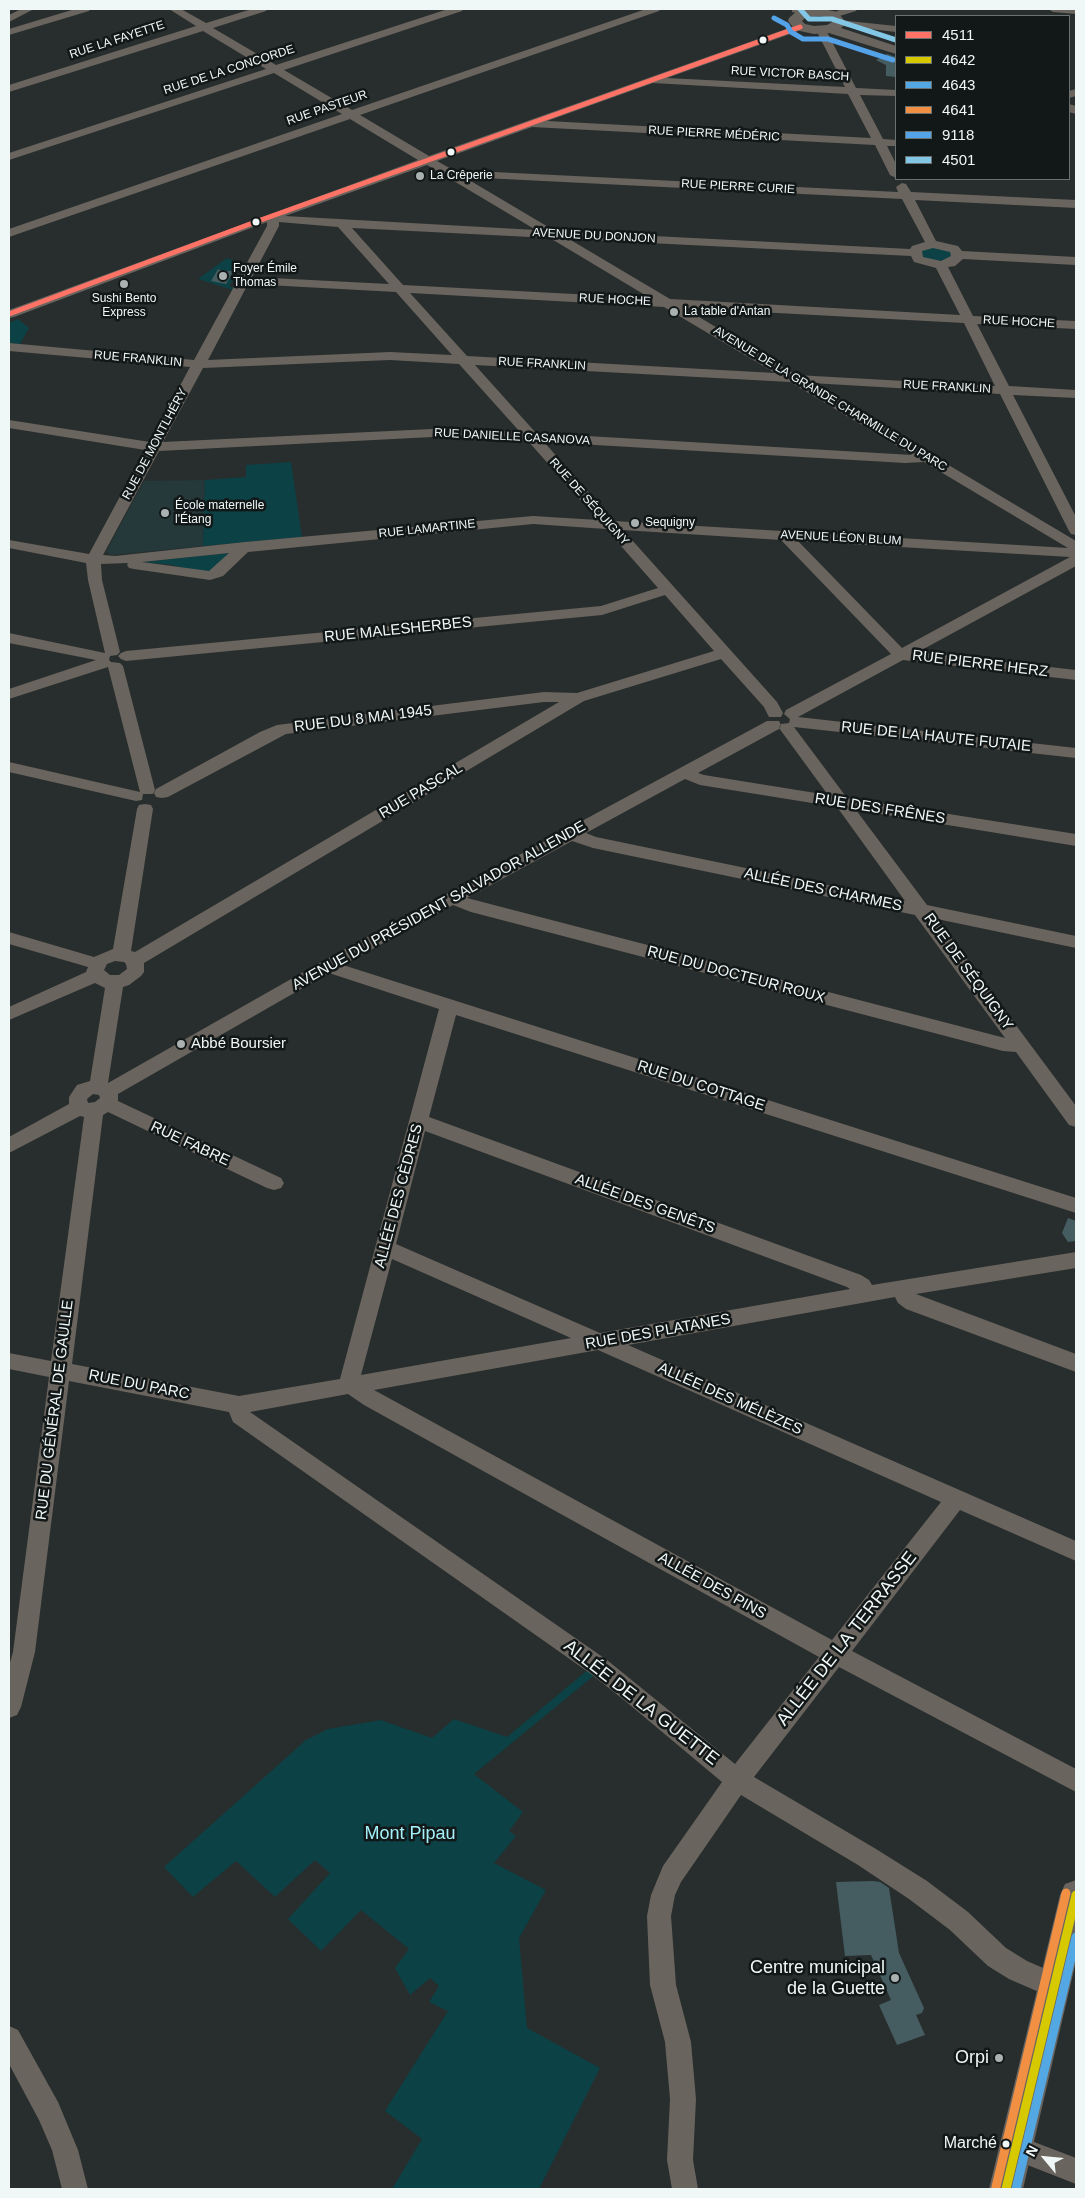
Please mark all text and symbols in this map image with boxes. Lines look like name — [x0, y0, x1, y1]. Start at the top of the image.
legend — [895, 15, 1070, 180]
street label: RUE LA FAYETTE — [68, 18, 166, 62]
text: 4511 — [942, 26, 974, 43]
unlabelled marker — [758, 35, 768, 45]
street label: RUE DE LA CONCORDE — [162, 42, 296, 98]
text: 4642 — [942, 51, 975, 68]
street label: RUE VICTOR BASCH — [730, 64, 850, 84]
text: 4643 — [942, 76, 975, 93]
street label: RUE PASTEUR — [285, 87, 369, 129]
text: 4641 — [942, 101, 975, 118]
street label: RUE PIERRE MÉDÉRIC — [648, 123, 780, 145]
text: 9118 — [942, 126, 974, 143]
unlabelled marker — [446, 147, 456, 157]
text: 4501 — [942, 151, 975, 168]
place label: La Crêperie — [430, 169, 493, 183]
marker: La Crêperie — [414, 170, 426, 182]
street label: RUE PIERRE CURIE — [681, 177, 795, 197]
unlabelled marker — [251, 217, 261, 227]
street label: AVENUE DU DONJON — [532, 226, 656, 246]
place label: Foyer Émile Thomas — [233, 262, 297, 290]
marker: Foyer Émile Thomas — [217, 270, 229, 282]
marker: Sushi Bento Express — [118, 278, 130, 290]
street label: RUE HOCHE — [579, 291, 651, 309]
place label: Sushi Bento Express — [92, 292, 156, 320]
place label: La table d'Antan — [684, 305, 770, 319]
marker: La table d'Antan — [668, 306, 680, 318]
street label: RUE HOCHE — [983, 313, 1055, 331]
street label: AVENUE DE LA GRANDE CHARMILLE DU PARC — [711, 323, 949, 475]
street label: RUE FRANKLIN — [94, 348, 182, 370]
street label: RUE FRANKLIN — [498, 355, 586, 373]
street label: RUE FRANKLIN — [903, 378, 991, 396]
street label: RUE DE MONTLHÉRY — [120, 386, 190, 502]
street label: RUE DANIELLE CASANOVA — [434, 426, 590, 448]
street label: RUE DE SÉQUIGNY — [546, 456, 632, 548]
place label: École maternelle l'Étang — [175, 499, 264, 527]
marker: École maternelle l'Étang — [159, 507, 171, 519]
place label: Sequigny — [645, 516, 695, 530]
street label: RUE LAMARTINE — [378, 517, 476, 541]
marker: Sequigny — [629, 517, 641, 529]
street label: AVENUE LÉON BLUM — [780, 528, 902, 548]
street label: RUE MALESHERBES — [323, 613, 473, 647]
street label: RUE PIERRE HERZ — [911, 647, 1049, 681]
street label: RUE DU 8 MAI 1945 — [293, 702, 433, 736]
street label: RUE DE LA HAUTE FUTAIE — [840, 718, 1032, 756]
street label: RUE PASCAL — [376, 759, 466, 823]
street label: RUE DES FRÊNES — [814, 790, 946, 828]
street label: AVENUE DU PRÉSIDENT SALVADOR ALLENDE — [289, 818, 589, 994]
street label: ALLÉE DES CHARMES — [742, 864, 904, 916]
street label: RUE DE SÉQUIGNY — [920, 910, 1016, 1034]
street label: RUE DU DOCTEUR ROUX — [645, 943, 827, 1007]
place label: Abbé Boursier — [191, 1035, 286, 1053]
marker: Abbé Boursier — [175, 1038, 187, 1050]
street label: RUE DU COTTAGE — [635, 1057, 767, 1115]
street label: RUE FABRE — [148, 1118, 232, 1170]
street label: ALLÉE DES CÈDRES — [371, 1122, 427, 1270]
street label: ALLÉE DES GENÊTS — [573, 1170, 717, 1238]
street label: RUE DU GÉNÉRAL DE GAULLE — [33, 1299, 77, 1521]
street label: RUE DES PLATANES — [584, 1310, 732, 1354]
street label: ALLÉE DES MÉLÈZES — [655, 1359, 805, 1439]
street label: RUE DU PARC — [87, 1366, 191, 1404]
street label: ALLÉE DE LA TERRASSE — [772, 1548, 922, 1730]
street label: ALLÉE DES PINS — [655, 1549, 769, 1623]
street label: ALLÉE DE LA GUETTE — [559, 1636, 723, 1770]
park label: Mont Pipau — [364, 1823, 456, 1845]
place label: Centre municipal de la Guette — [750, 1957, 885, 2000]
marker: Centre municipal de la Guette — [889, 1972, 901, 1984]
place label: Orpi — [955, 2047, 989, 2069]
marker: Orpi — [993, 2052, 1005, 2064]
north arrow — [1020, 2133, 1070, 2183]
place label: Marché — [944, 2134, 997, 2154]
marker: Marché — [1001, 2139, 1011, 2149]
text: N — [1022, 2143, 1041, 2159]

